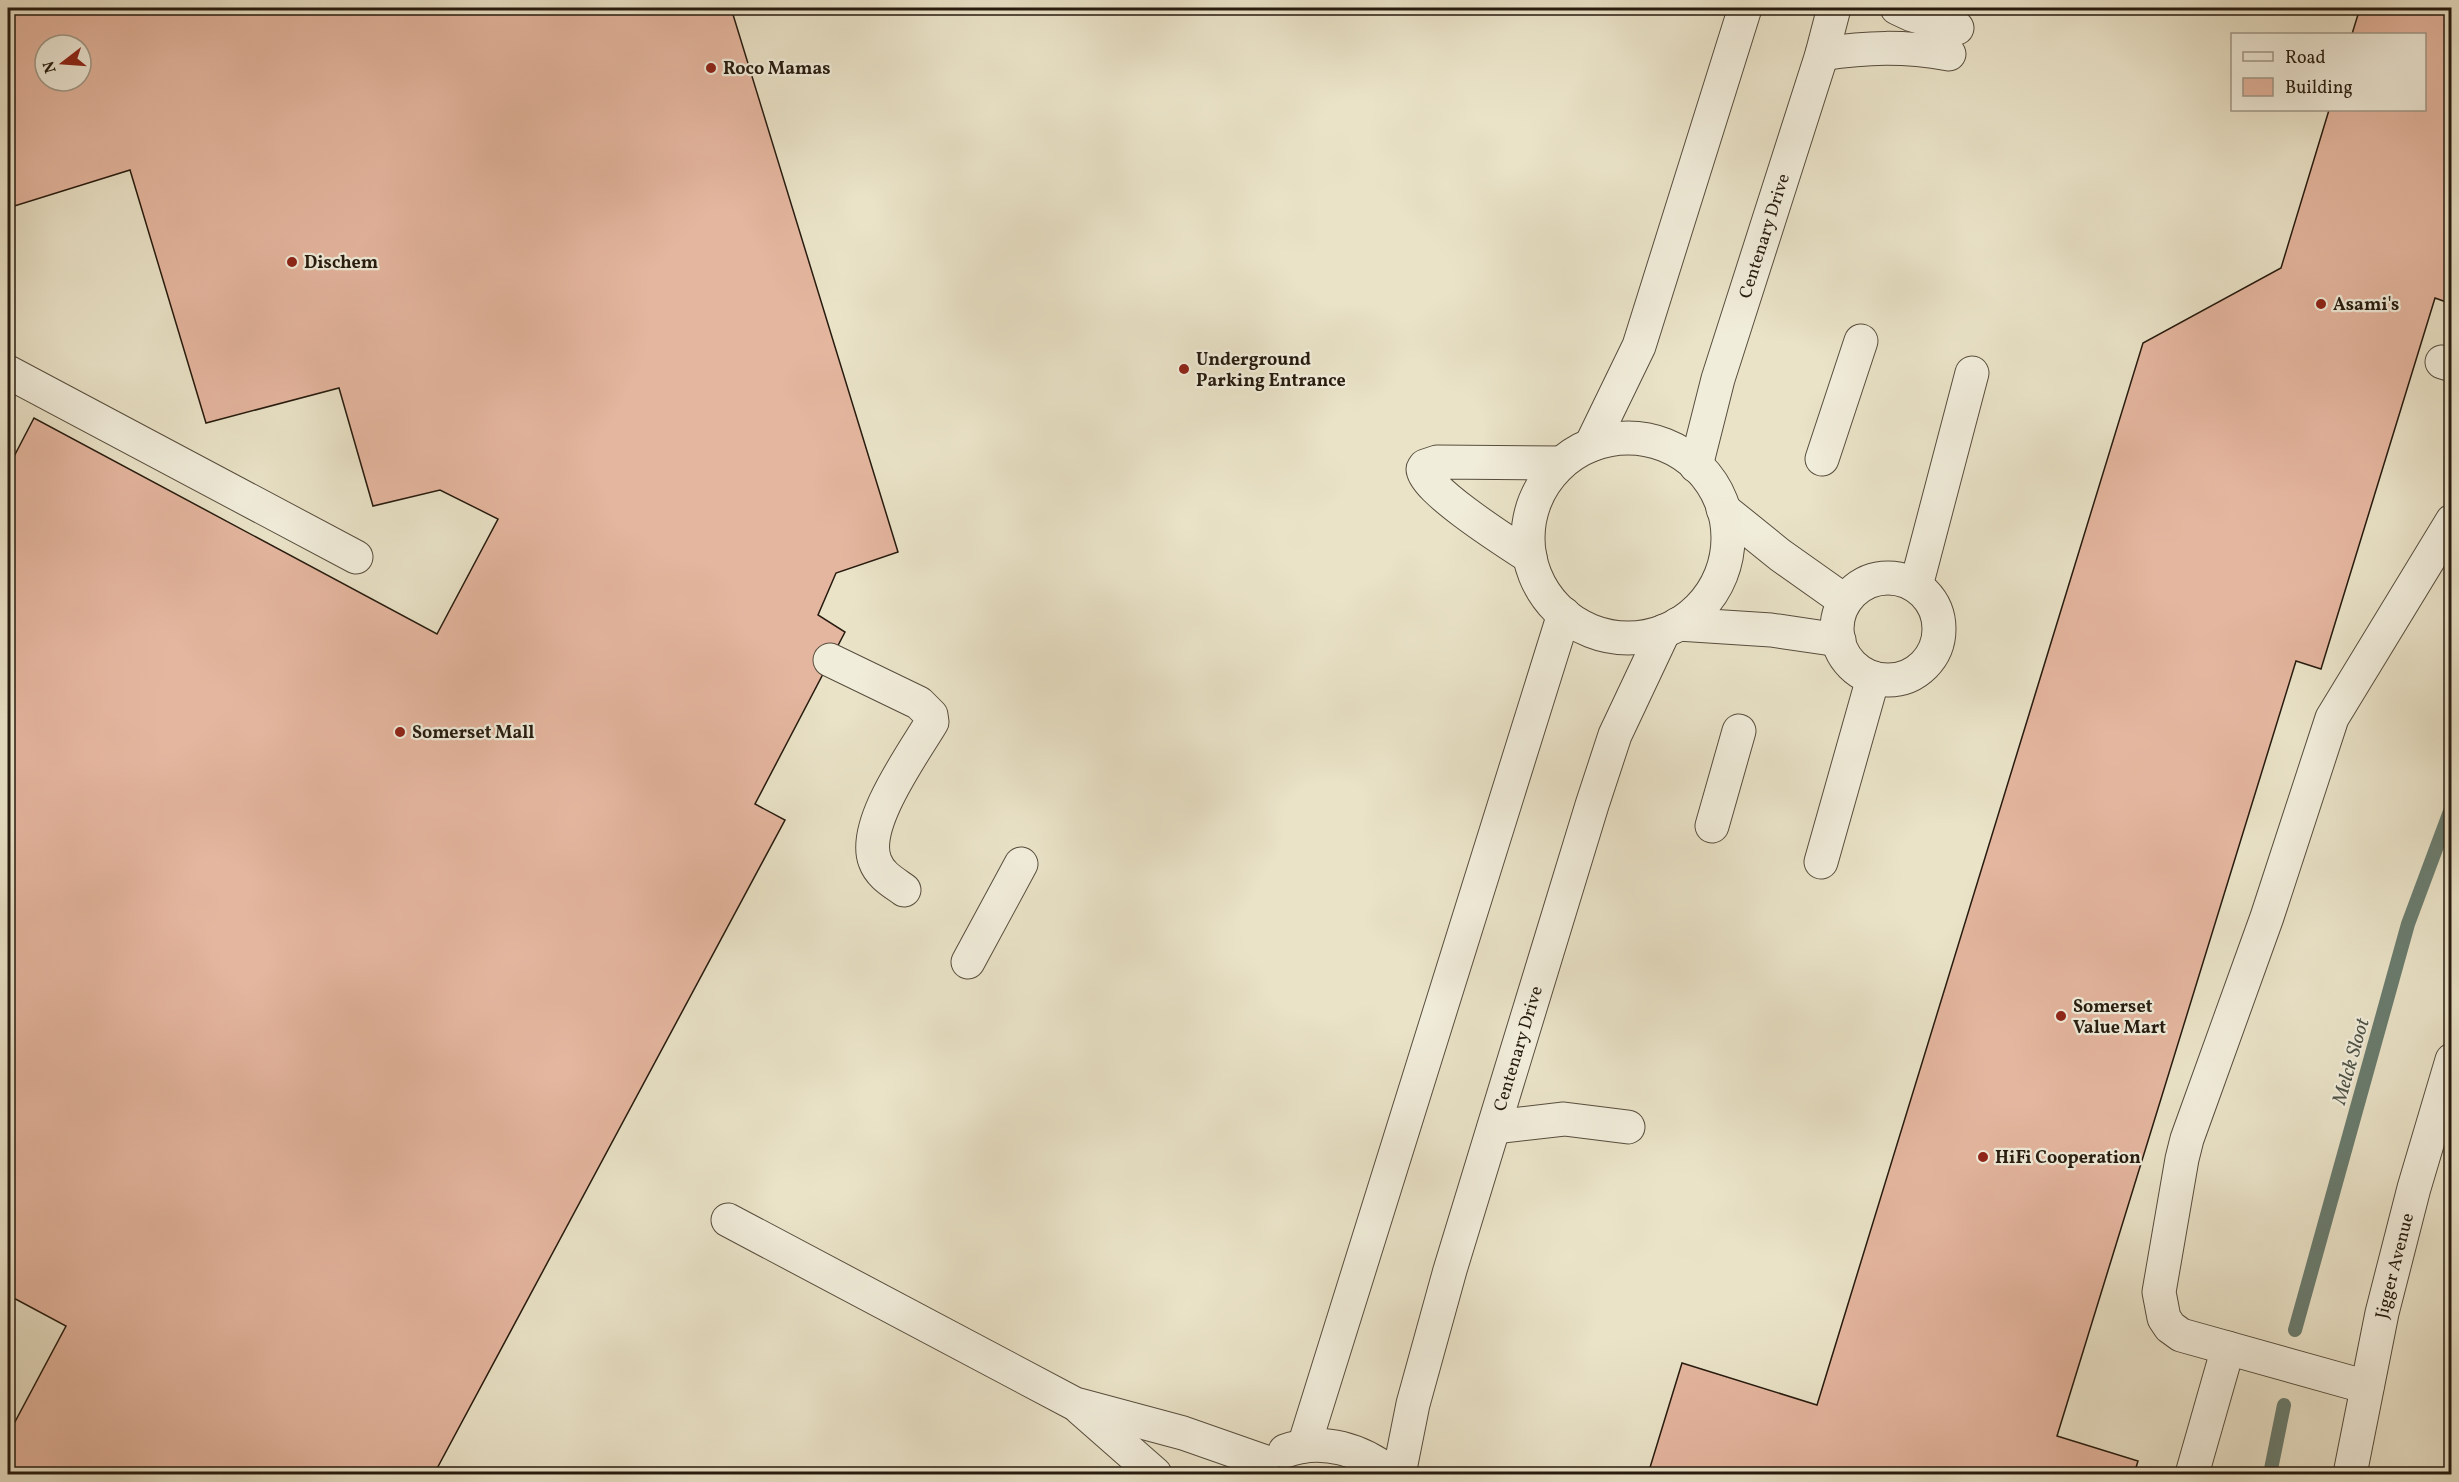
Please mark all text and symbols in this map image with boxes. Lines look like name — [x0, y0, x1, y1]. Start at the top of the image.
north arrow — [33, 33, 93, 93]
legend — [2231, 33, 2426, 111]
text: Road — [2285, 46, 2326, 71]
place label: Roco Mamas — [723, 57, 831, 82]
text: N — [38, 58, 63, 76]
marker: Roco Mamas — [704, 61, 718, 75]
text: Building — [2285, 76, 2353, 101]
street label: Centenary Drive — [1734, 171, 1797, 302]
place label: Dischem — [304, 251, 378, 276]
marker: Dischem — [285, 255, 299, 269]
place label: Asami's — [2333, 293, 2399, 318]
marker: Asami's — [2314, 297, 2328, 311]
place label: Underground Parking Entrance — [1196, 348, 1346, 394]
marker: Underground Parking Entrance — [1177, 362, 1191, 376]
place label: Somerset Mall — [412, 721, 534, 746]
marker: Somerset Mall — [393, 725, 407, 739]
street label: Centenary Drive — [1488, 983, 1550, 1115]
place label: Somerset Value Mart — [2073, 995, 2166, 1041]
marker: Somerset Value Mart — [2054, 1009, 2068, 1023]
water label: Melck Sloot — [2326, 1015, 2378, 1109]
place label: HiFi Cooperation — [1995, 1146, 2141, 1171]
marker: HiFi Cooperation — [1976, 1150, 1990, 1164]
street label: Jigger Avenue — [2370, 1210, 2421, 1321]

